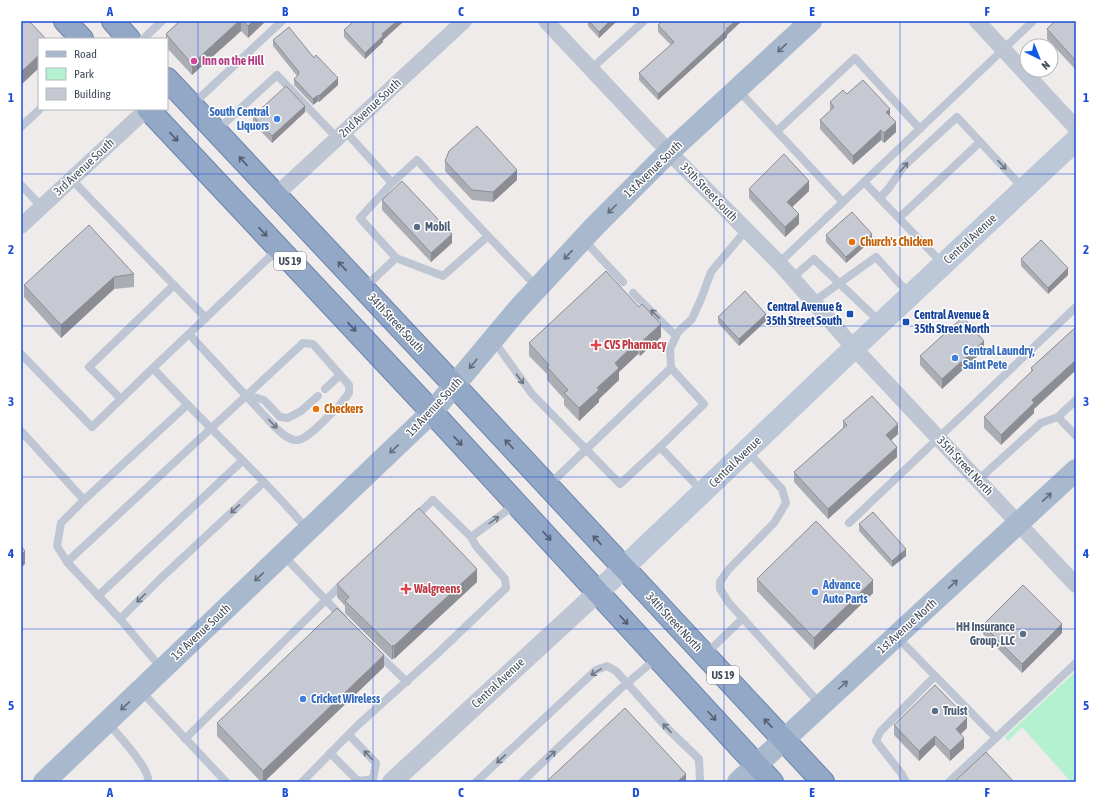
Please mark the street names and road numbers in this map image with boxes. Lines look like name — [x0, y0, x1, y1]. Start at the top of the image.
street label: 2nd Avenue South — [336, 76, 404, 140]
street label: 3rd Avenue South — [51, 136, 117, 198]
street label: 1st Avenue South — [621, 138, 685, 200]
street label: 35th Street South — [678, 160, 740, 224]
street label: Central Avenue — [941, 211, 999, 267]
road number: US 19 — [274, 252, 306, 270]
street label: 34th Street South — [365, 290, 427, 356]
street label: 1st Avenue South — [403, 375, 465, 439]
street label: Central Avenue — [706, 434, 764, 490]
street label: 35th Street North — [934, 434, 996, 498]
street label: 34th Street North — [643, 590, 705, 654]
street label: 1st Avenue North — [874, 596, 940, 656]
street label: 1st Avenue South — [169, 601, 233, 663]
street label: Central Avenue — [469, 655, 527, 711]
road number: US 19 — [707, 666, 739, 684]

